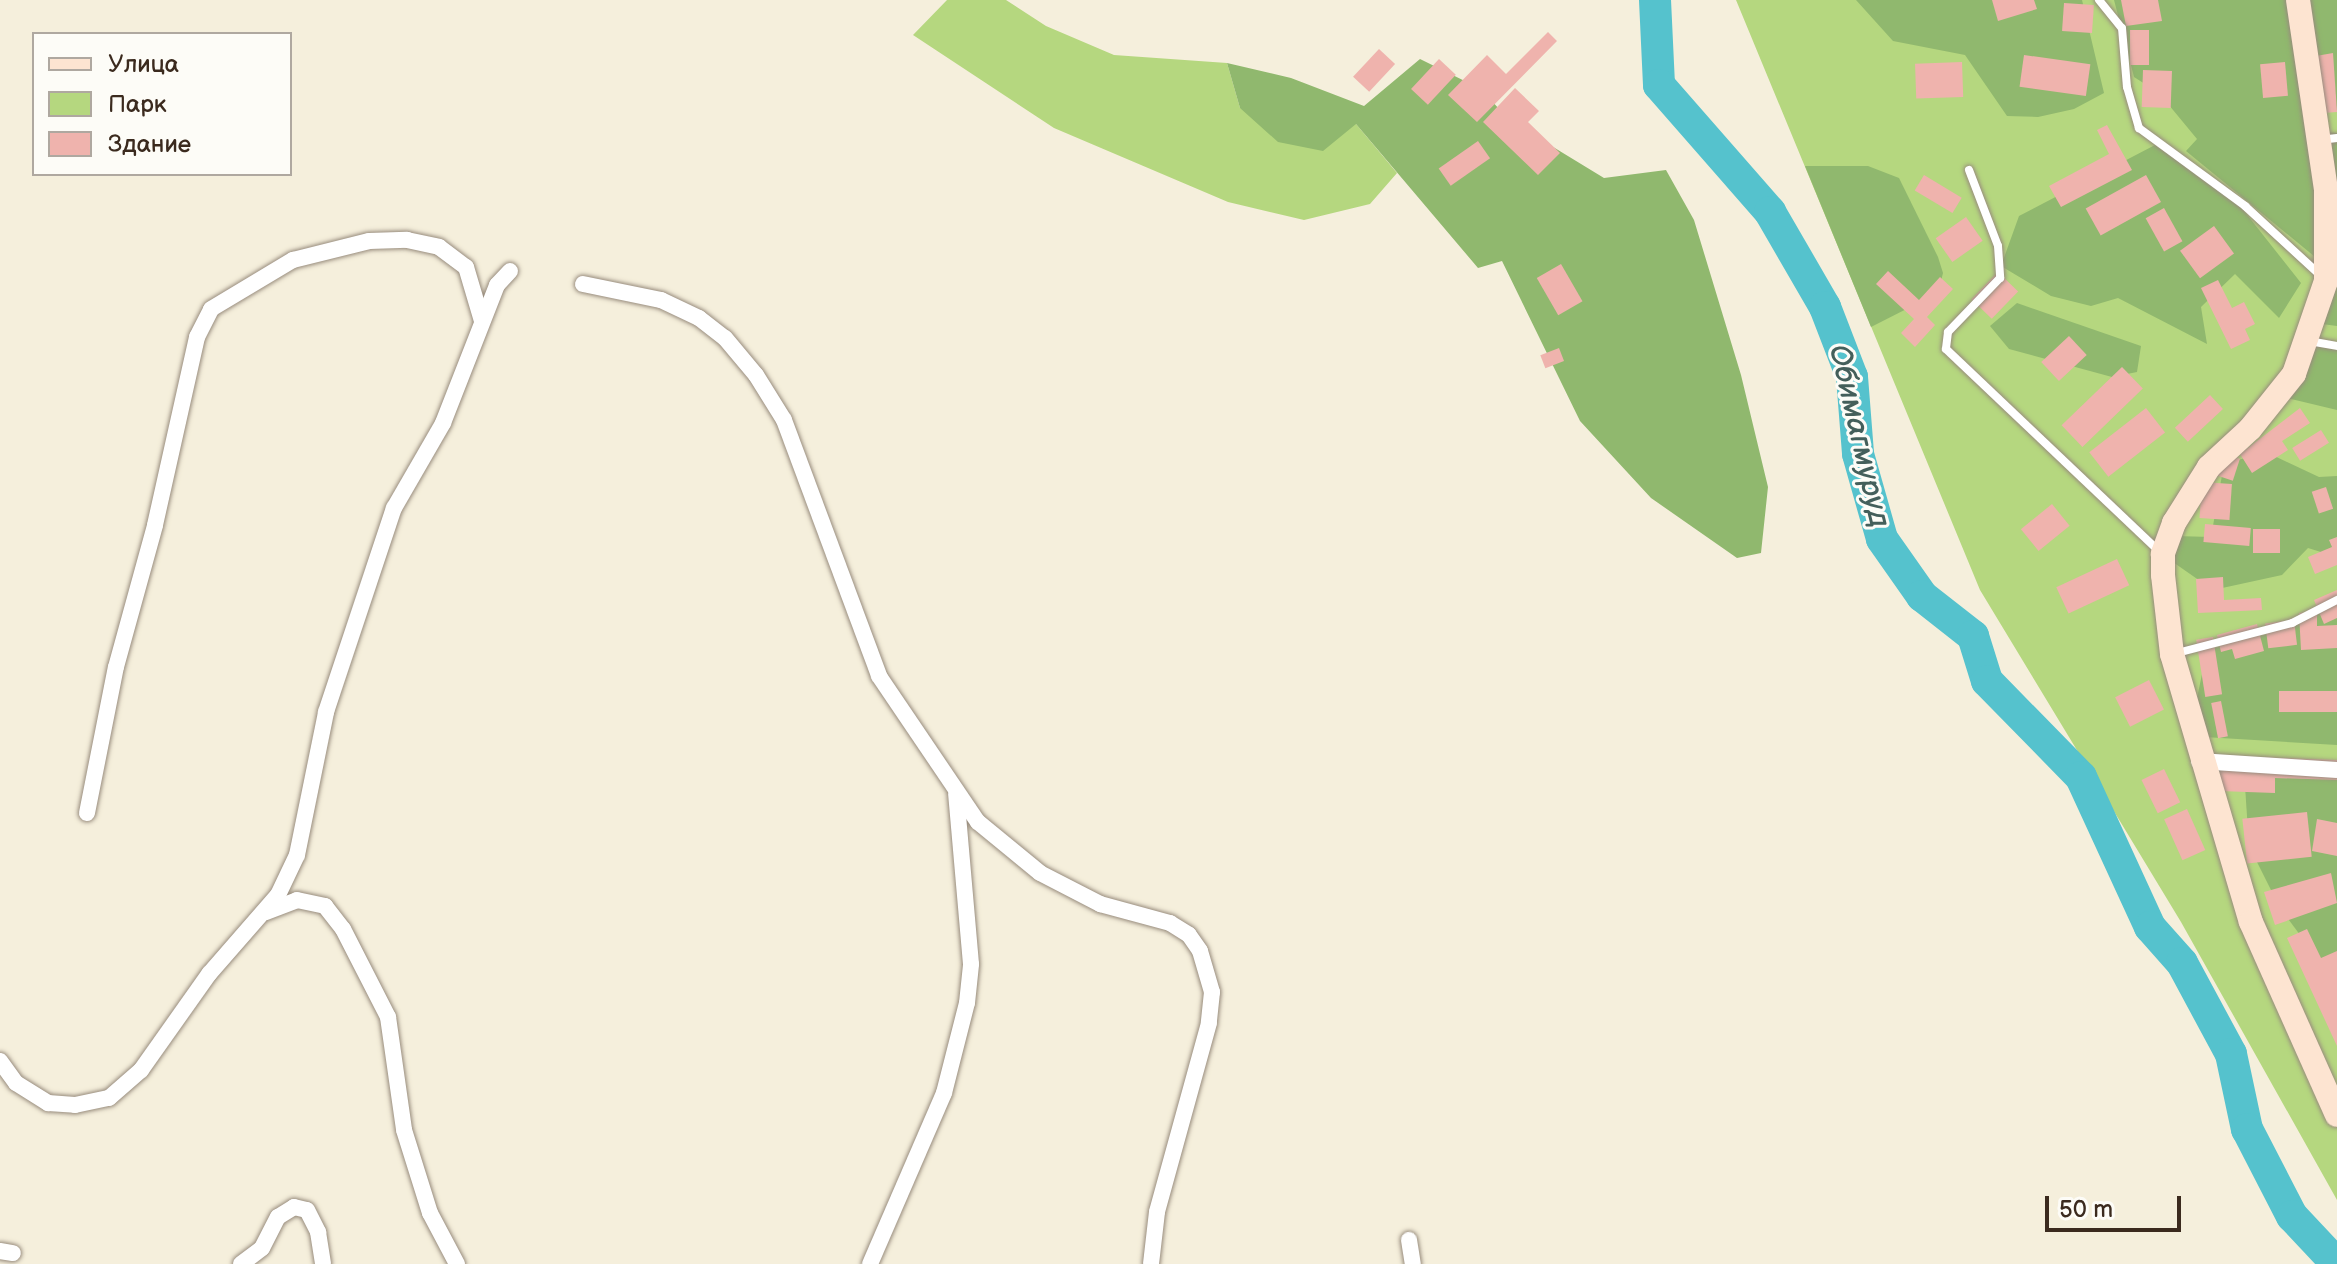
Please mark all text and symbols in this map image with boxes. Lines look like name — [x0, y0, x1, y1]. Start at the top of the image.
legend — [32, 32, 292, 176]
text: Улица — [108, 50, 179, 79]
text: Парк — [108, 90, 166, 119]
text: Здание — [108, 130, 191, 159]
water label: Обимагмуруд — [1820, 341, 1898, 531]
scale bar — [2049, 1180, 2185, 1230]
text: 50 m — [2059, 1195, 2113, 1224]

